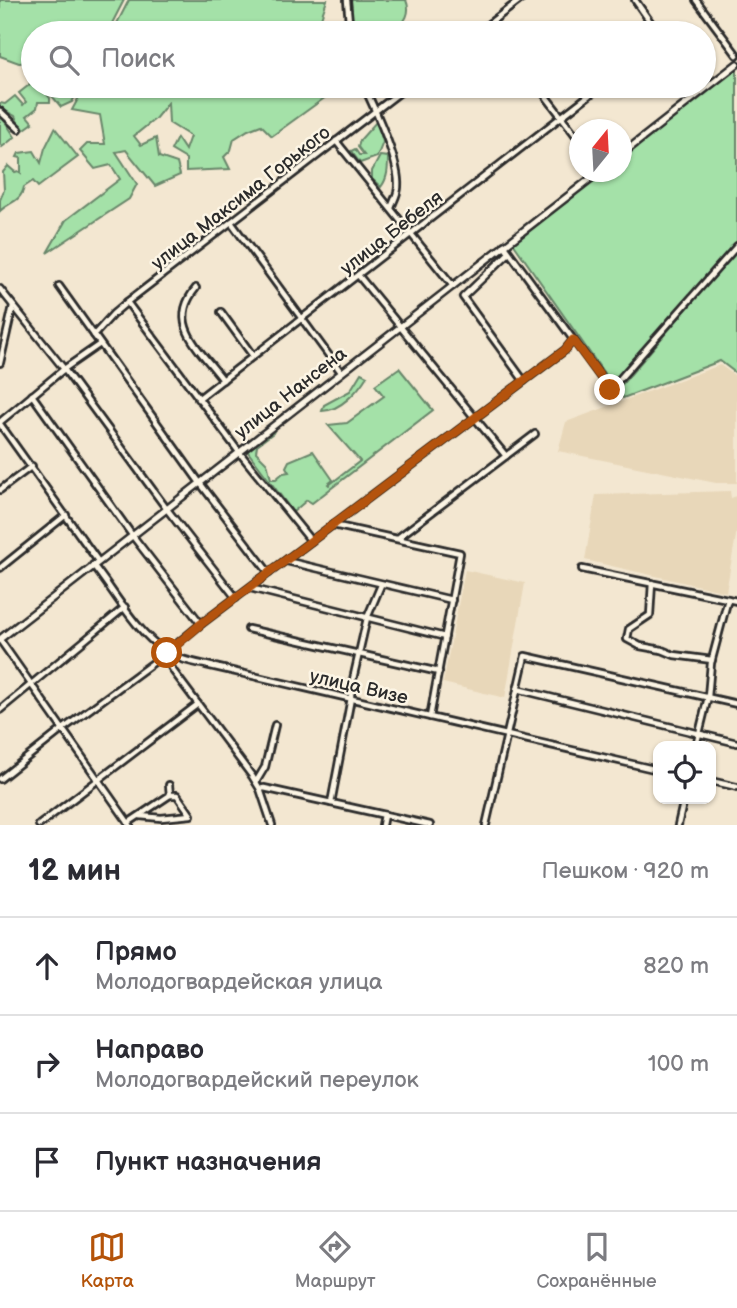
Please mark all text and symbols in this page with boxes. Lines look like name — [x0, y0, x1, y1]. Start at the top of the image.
search box — [21, 21, 716, 98]
icon: search — [45, 41, 83, 79]
text: Поиск — [101, 44, 175, 75]
north arrow — [569, 119, 632, 182]
street label: улица Максима Горького — [147, 121, 335, 275]
street label: улица Бебеля — [336, 186, 448, 280]
street label: улица Нансена — [230, 342, 351, 444]
route end — [594, 374, 625, 405]
route start — [151, 637, 182, 668]
street label: улица Визе — [307, 665, 410, 710]
map controls — [653, 741, 716, 804]
button: locate — [653, 741, 716, 804]
text: 12 мин — [28, 853, 121, 889]
text: Пешком · 920 m — [542, 857, 709, 885]
text: Прямо — [95, 937, 177, 968]
icon: ahead — [28, 947, 66, 985]
text: 820 m — [643, 952, 709, 980]
text: Молодогвардейская улица — [95, 968, 383, 996]
text: Направо — [95, 1035, 204, 1066]
icon: right — [28, 1045, 66, 1083]
text: 100 m — [648, 1050, 709, 1078]
text: Молодогвардейский переулок — [95, 1066, 419, 1094]
icon: arrive — [28, 1143, 66, 1181]
text: Пункт назначения — [95, 1147, 321, 1178]
tab: Карта — [80, 1228, 134, 1293]
tab: Маршрут — [295, 1228, 376, 1293]
tab: Сохранённые — [537, 1228, 657, 1293]

